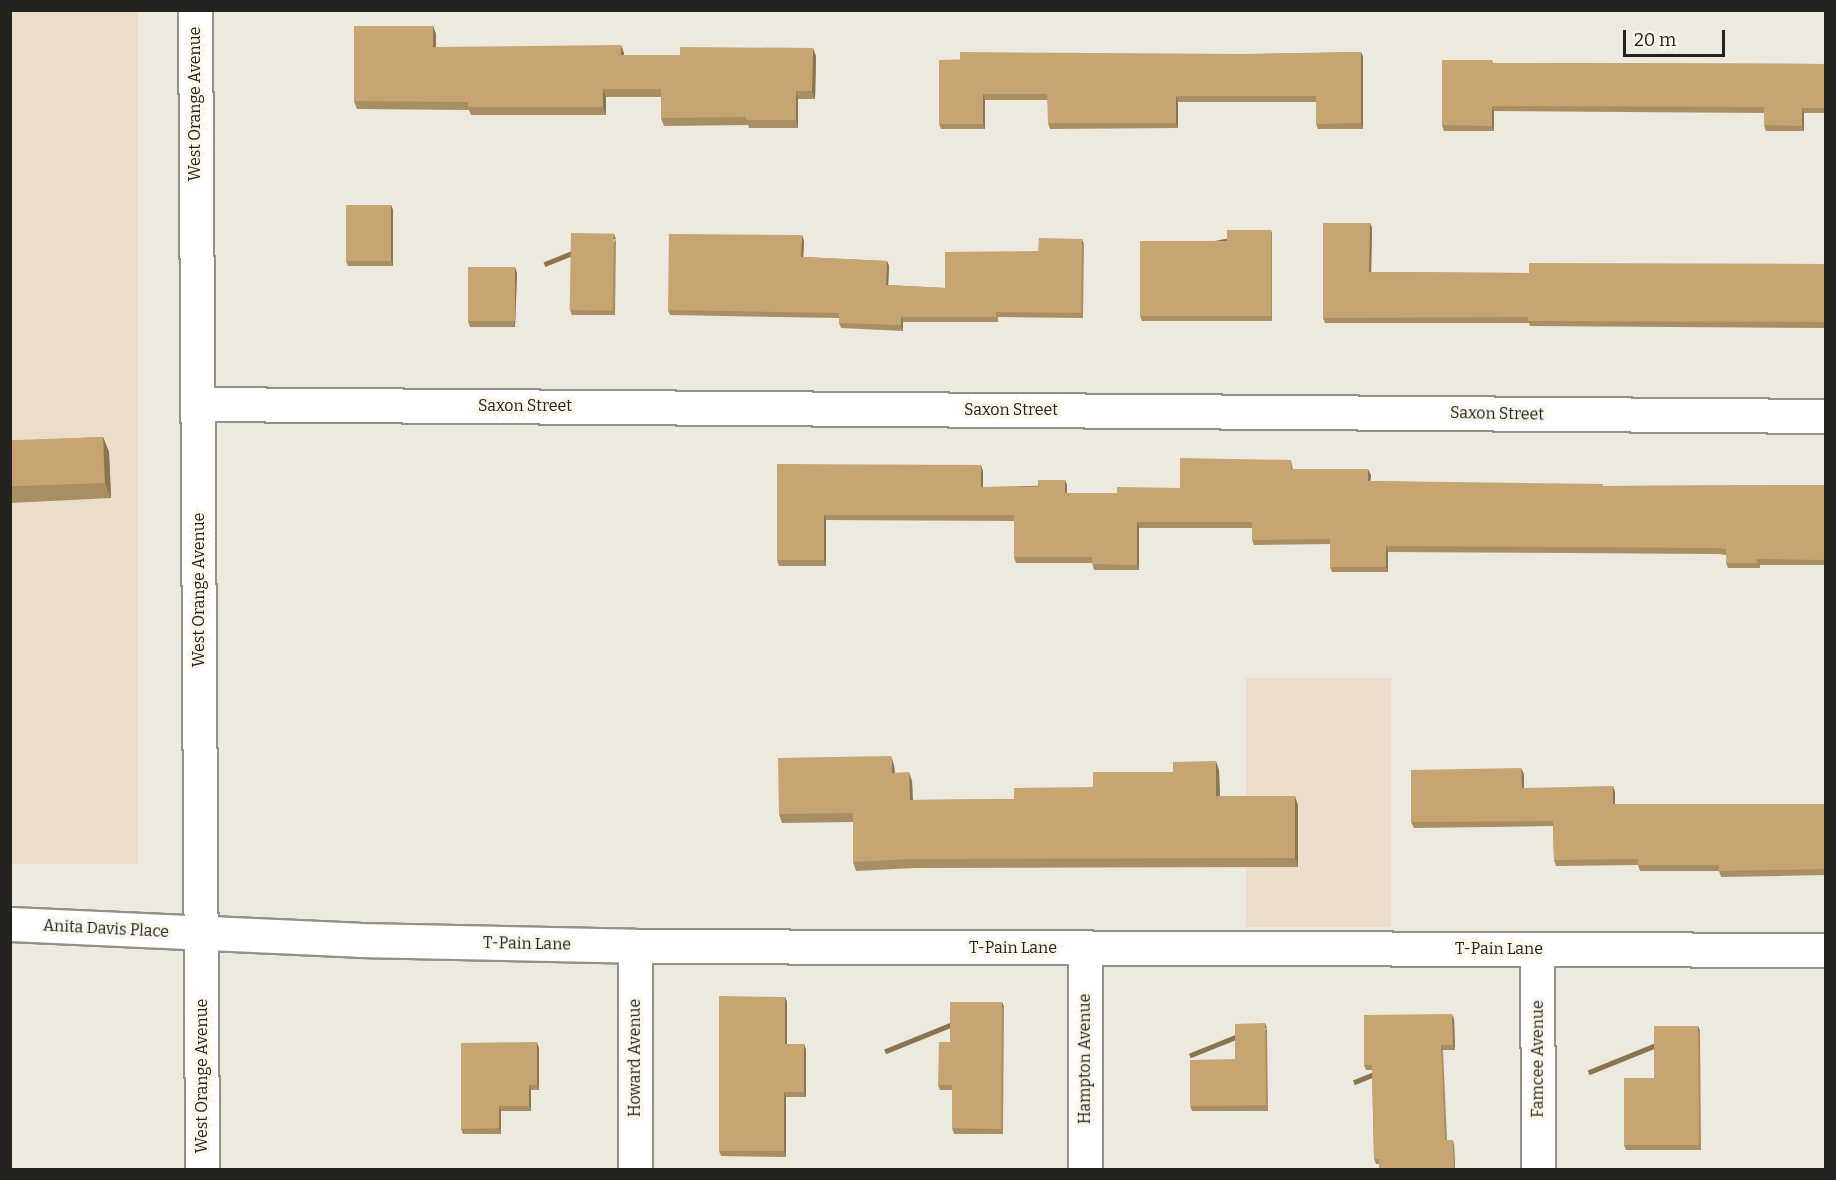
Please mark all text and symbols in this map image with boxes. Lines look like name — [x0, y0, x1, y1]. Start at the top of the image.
scale bar — [1626, 18, 1728, 56]
street label: West Orange Avenue — [185, 27, 205, 181]
text: 20 m — [1634, 29, 1676, 51]
street label: Saxon Street — [478, 396, 572, 416]
street label: Saxon Street — [964, 400, 1058, 420]
street label: Saxon Street — [1450, 404, 1544, 424]
street label: West Orange Avenue — [189, 513, 209, 667]
street label: Anita Davis Place — [43, 916, 169, 942]
street label: T-Pain Lane — [483, 934, 571, 954]
street label: T-Pain Lane — [969, 938, 1057, 958]
street label: T-Pain Lane — [1455, 939, 1543, 959]
street label: Hampton Avenue — [1075, 994, 1095, 1124]
street label: West Orange Avenue — [192, 999, 212, 1153]
street label: Howard Avenue — [625, 999, 645, 1117]
street label: Famcee Avenue — [1528, 1000, 1548, 1118]

